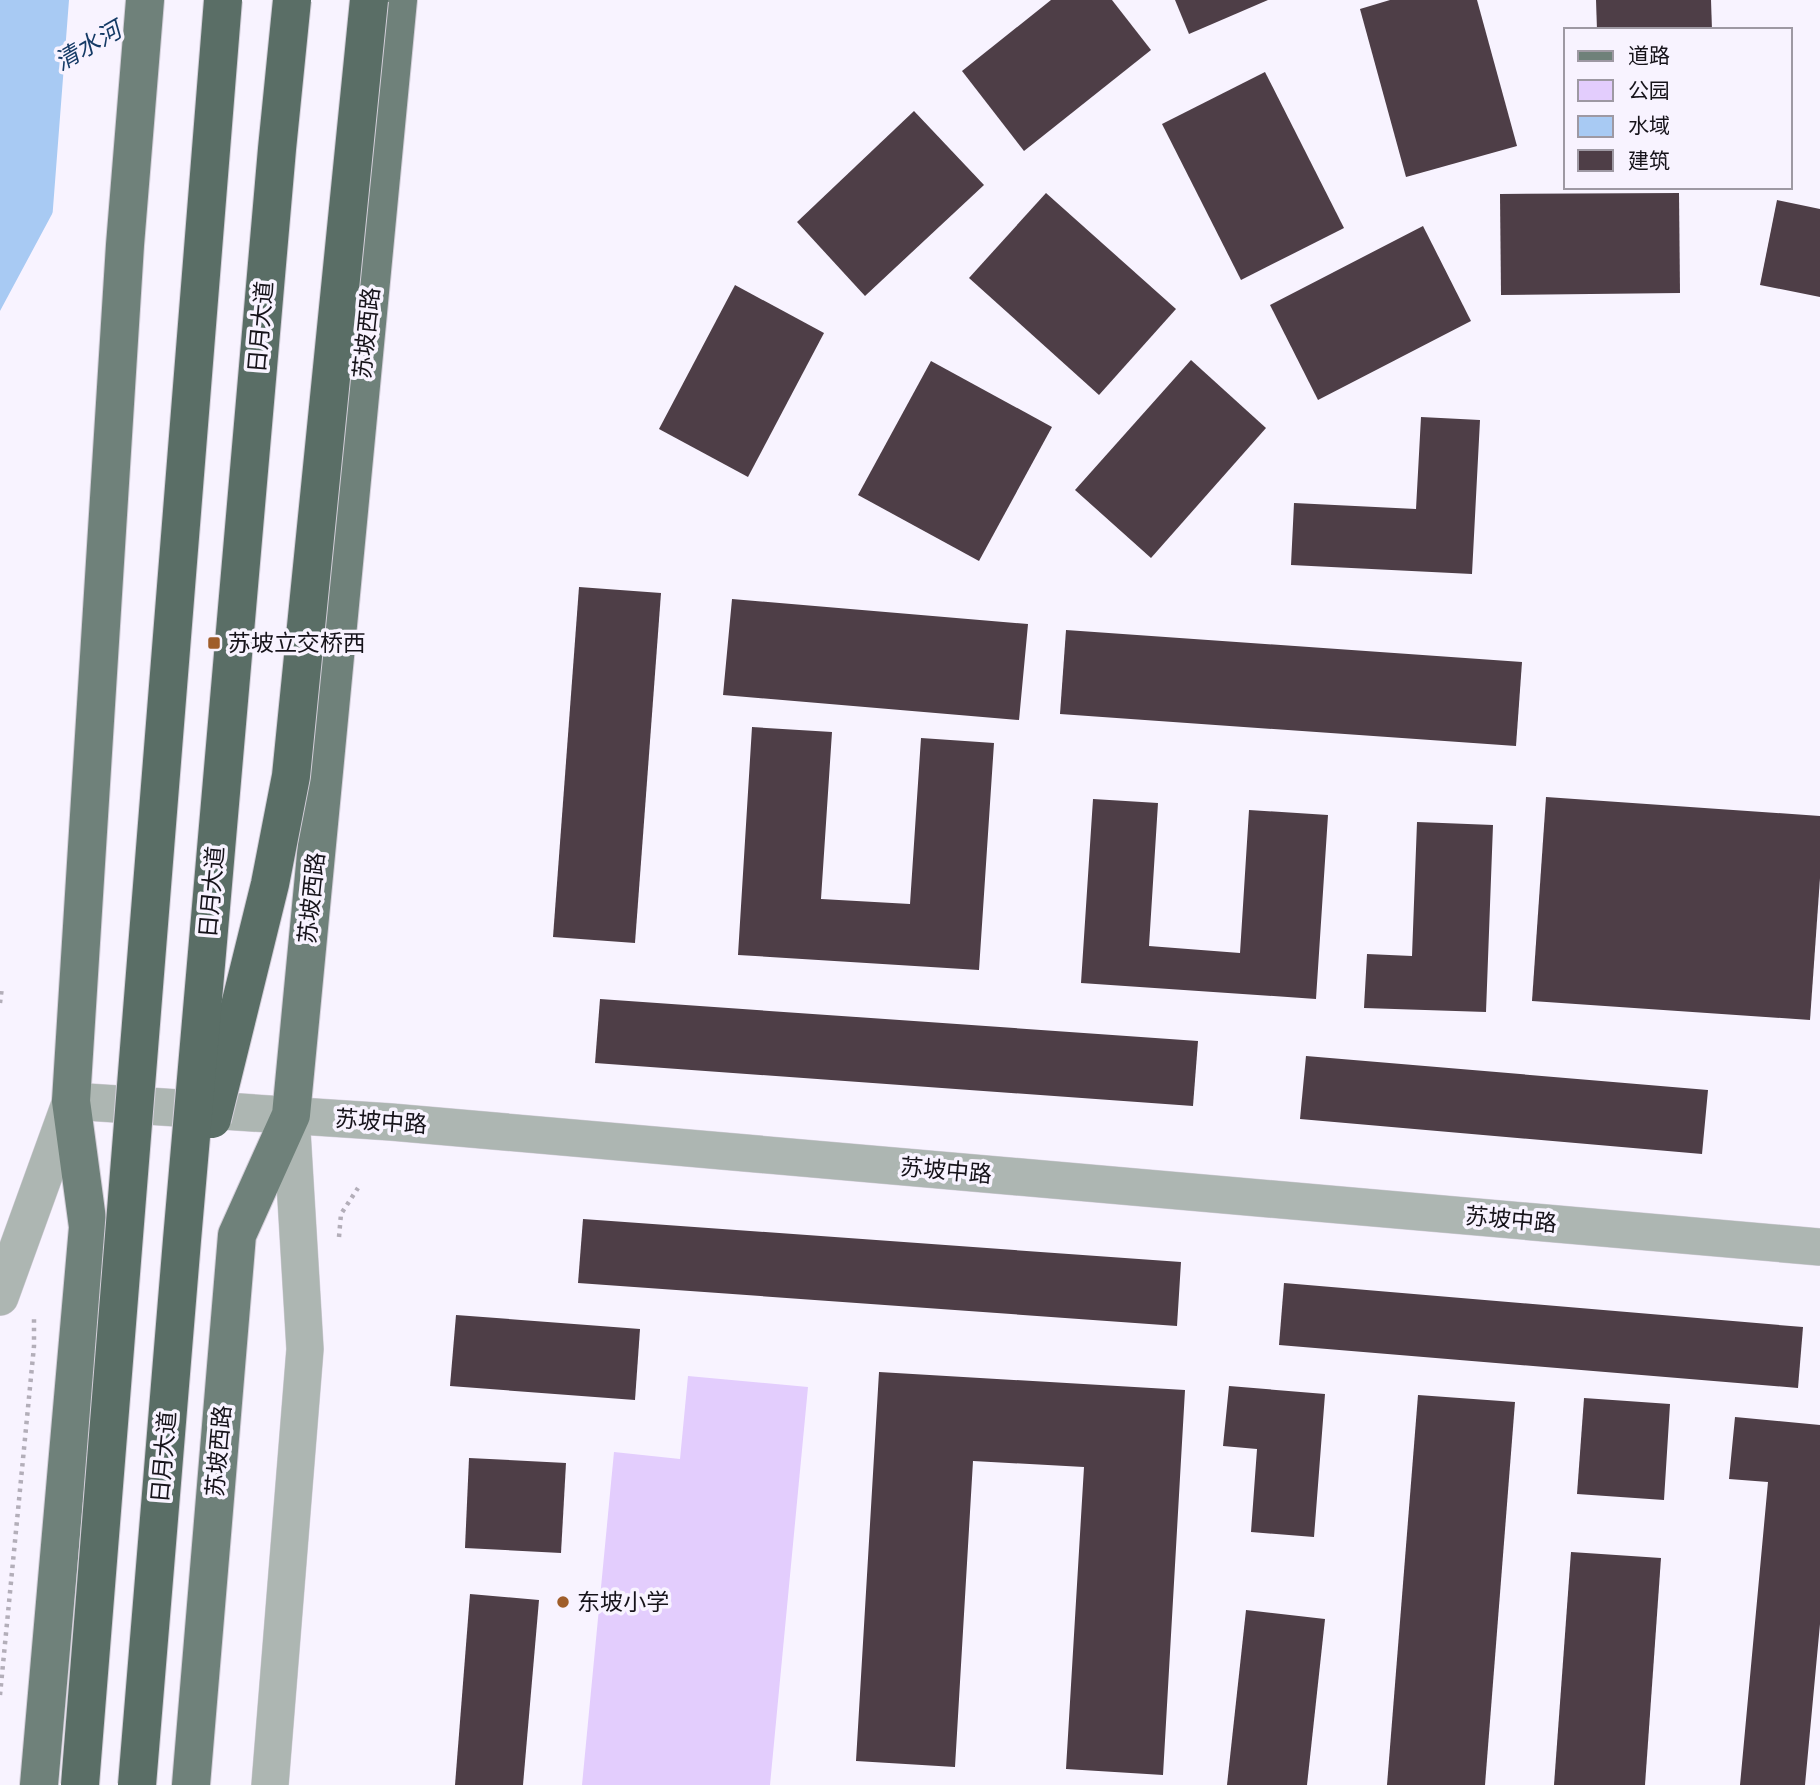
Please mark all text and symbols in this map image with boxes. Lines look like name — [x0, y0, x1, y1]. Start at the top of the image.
water label: 清水河 — [50, 14, 130, 76]
legend — [1564, 28, 1792, 189]
text: 道路 — [1628, 44, 1670, 68]
text: 公园 — [1628, 79, 1670, 103]
text: 水域 — [1628, 114, 1670, 138]
text: 建筑 — [1628, 149, 1670, 173]
street label: 日月大道 — [244, 280, 278, 374]
street label: 苏坡西路 — [349, 286, 385, 380]
place label: 苏坡立交桥西 — [228, 630, 366, 657]
marker: 苏坡立交桥西 — [206, 635, 222, 651]
street label: 日月大道 — [195, 845, 229, 939]
street label: 苏坡西路 — [294, 851, 330, 945]
street label: 苏坡中路 — [334, 1105, 428, 1139]
street label: 苏坡中路 — [899, 1154, 993, 1188]
street label: 苏坡中路 — [1464, 1203, 1558, 1237]
street label: 苏坡西路 — [202, 1404, 236, 1498]
street label: 日月大道 — [147, 1410, 181, 1504]
place label: 东坡小学 — [577, 1589, 669, 1616]
marker: 东坡小学 — [555, 1594, 571, 1610]

